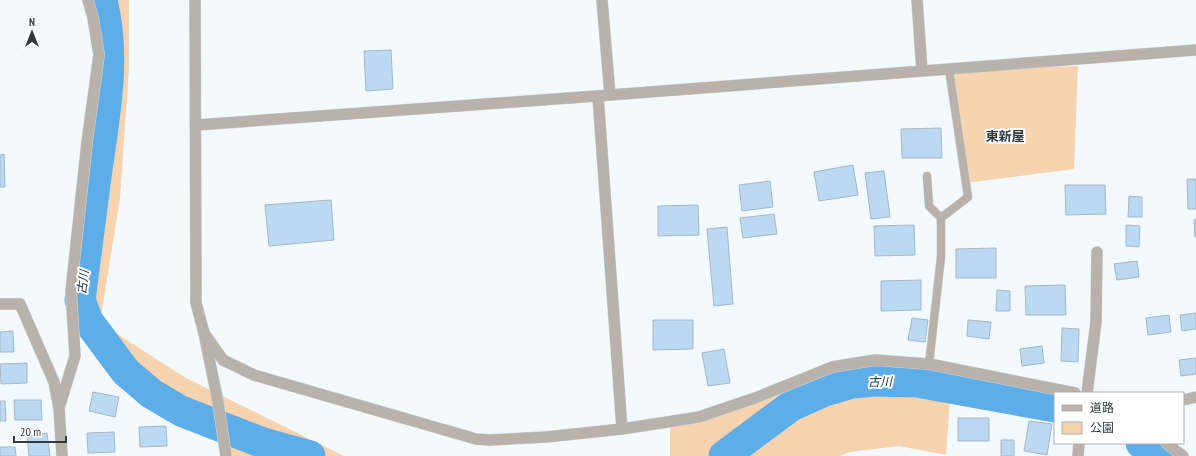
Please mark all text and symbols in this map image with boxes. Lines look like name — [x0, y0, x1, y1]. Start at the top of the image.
north arrow — [12, 12, 52, 52]
text: N — [29, 15, 35, 29]
district label: 東新屋 — [985, 128, 1025, 145]
water label: 古川 — [74, 267, 92, 295]
water label: 古川 — [868, 374, 894, 389]
legend — [1054, 392, 1184, 444]
text: 道路 — [1090, 400, 1114, 415]
scale bar — [14, 418, 66, 444]
text: 公園 — [1090, 420, 1114, 435]
text: 20 m — [20, 424, 41, 439]

